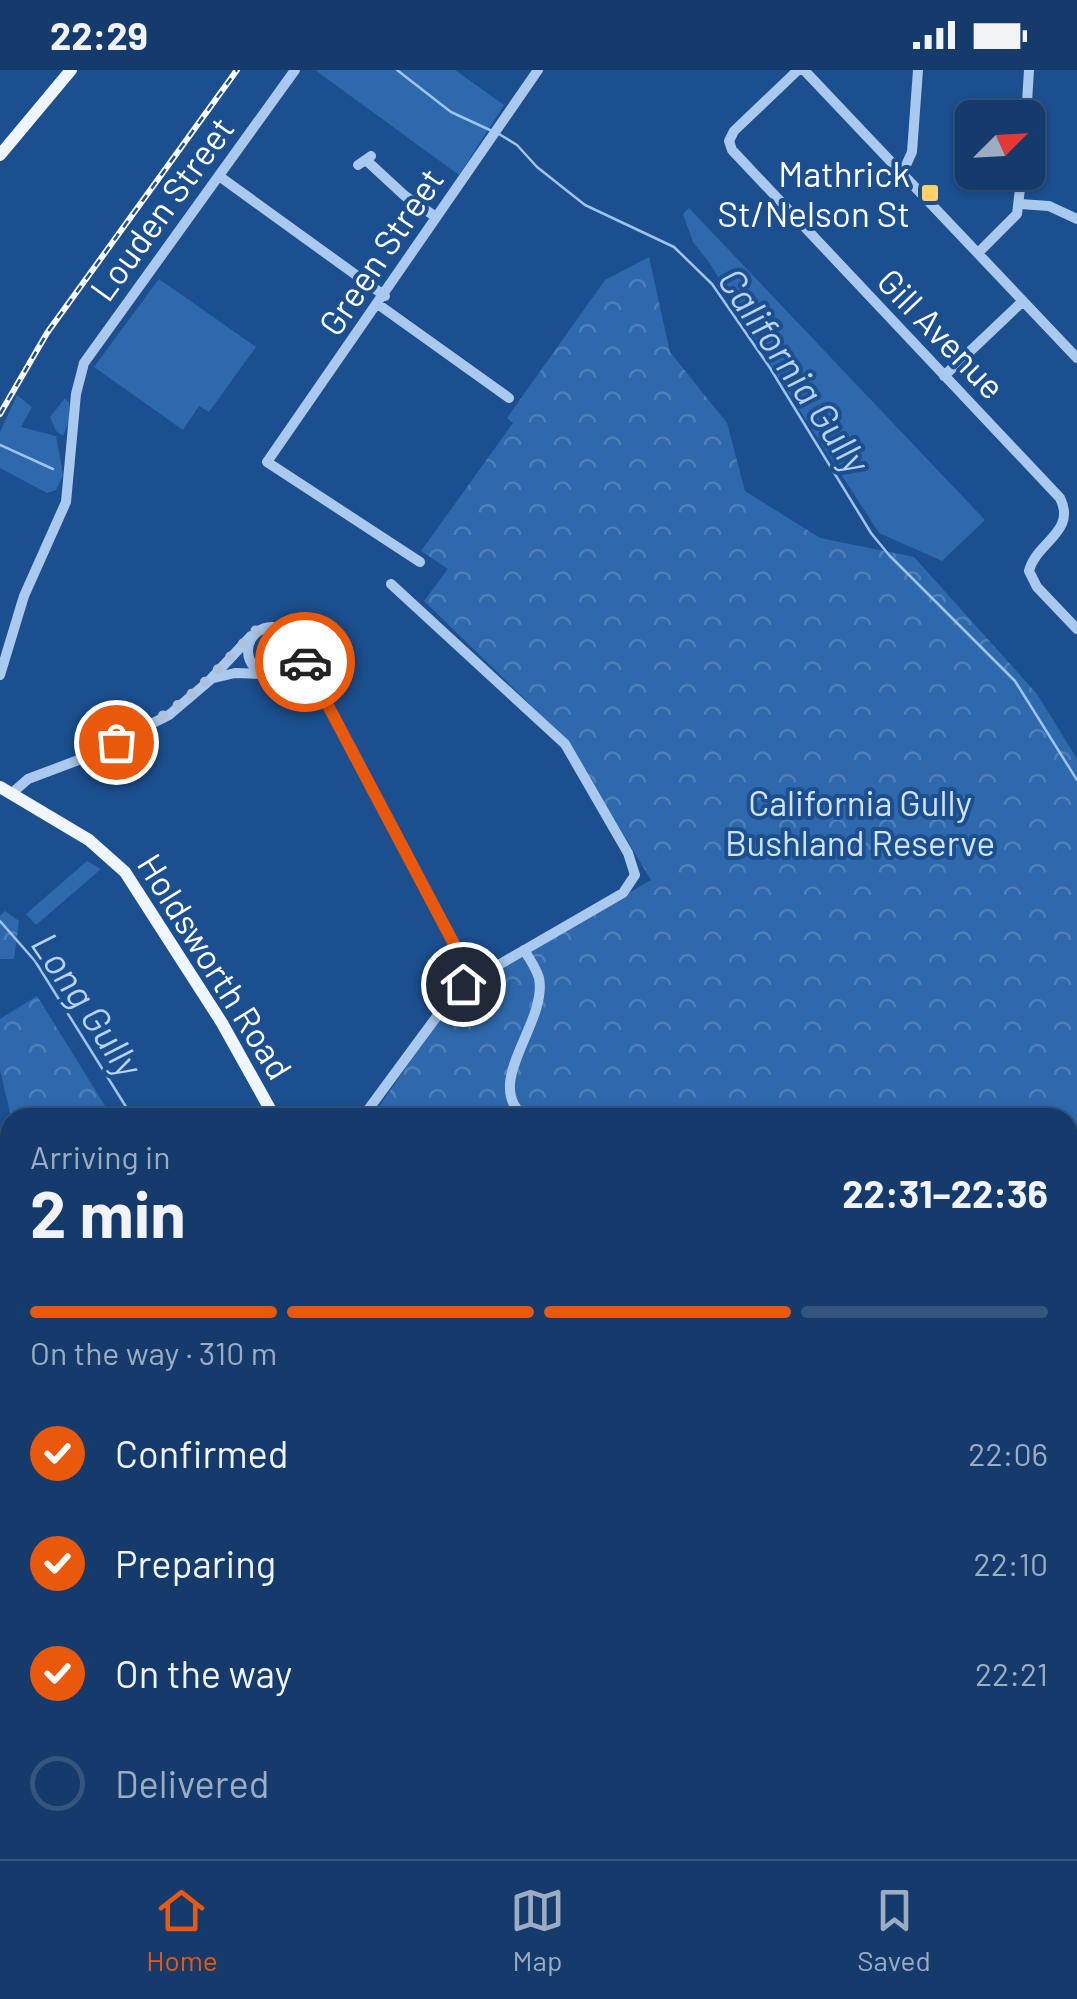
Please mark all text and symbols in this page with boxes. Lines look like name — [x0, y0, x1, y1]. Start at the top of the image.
text: 22:29 — [50, 12, 148, 58]
north arrow — [955, 100, 1045, 190]
map controls — [955, 100, 1045, 190]
street label: Louden Street — [80, 108, 242, 308]
place label: Mathrick St/Nelson St — [717, 152, 910, 234]
street label: Green Street — [309, 159, 451, 343]
marker: Mathrick St/Nelson St — [919, 182, 941, 204]
water label: California Gully — [709, 258, 881, 482]
street label: Gill Avenue — [870, 259, 1014, 407]
courier — [255, 612, 355, 712]
icon: car — [278, 635, 333, 690]
pin — [74, 700, 159, 785]
icon: bag — [89, 715, 144, 770]
park label: California Gully Bushland Reserve — [725, 781, 995, 863]
street label: Holdsworth Road — [130, 846, 302, 1086]
water label: Long Gully — [23, 923, 154, 1086]
pin — [421, 942, 506, 1027]
icon: home — [436, 957, 491, 1012]
text: Arriving in — [30, 1137, 170, 1175]
text: 22:31–22:36 — [842, 1170, 1048, 1216]
text: 2 min — [30, 1173, 186, 1251]
text: On the way · 310 m — [30, 1333, 277, 1371]
icon: check — [30, 1426, 85, 1481]
text: Confirmed — [115, 1430, 288, 1476]
text: 22:06 — [968, 1434, 1048, 1472]
icon: check — [30, 1536, 85, 1591]
text: Preparing — [115, 1540, 276, 1586]
text: 22:10 — [974, 1544, 1048, 1582]
icon: check — [30, 1646, 85, 1701]
text: On the way — [115, 1650, 292, 1696]
text: 22:21 — [975, 1654, 1048, 1692]
text: Delivered — [115, 1760, 269, 1806]
tab: Home — [146, 1883, 218, 1977]
tab: Map — [510, 1883, 565, 1977]
tab: Saved — [857, 1883, 931, 1977]

